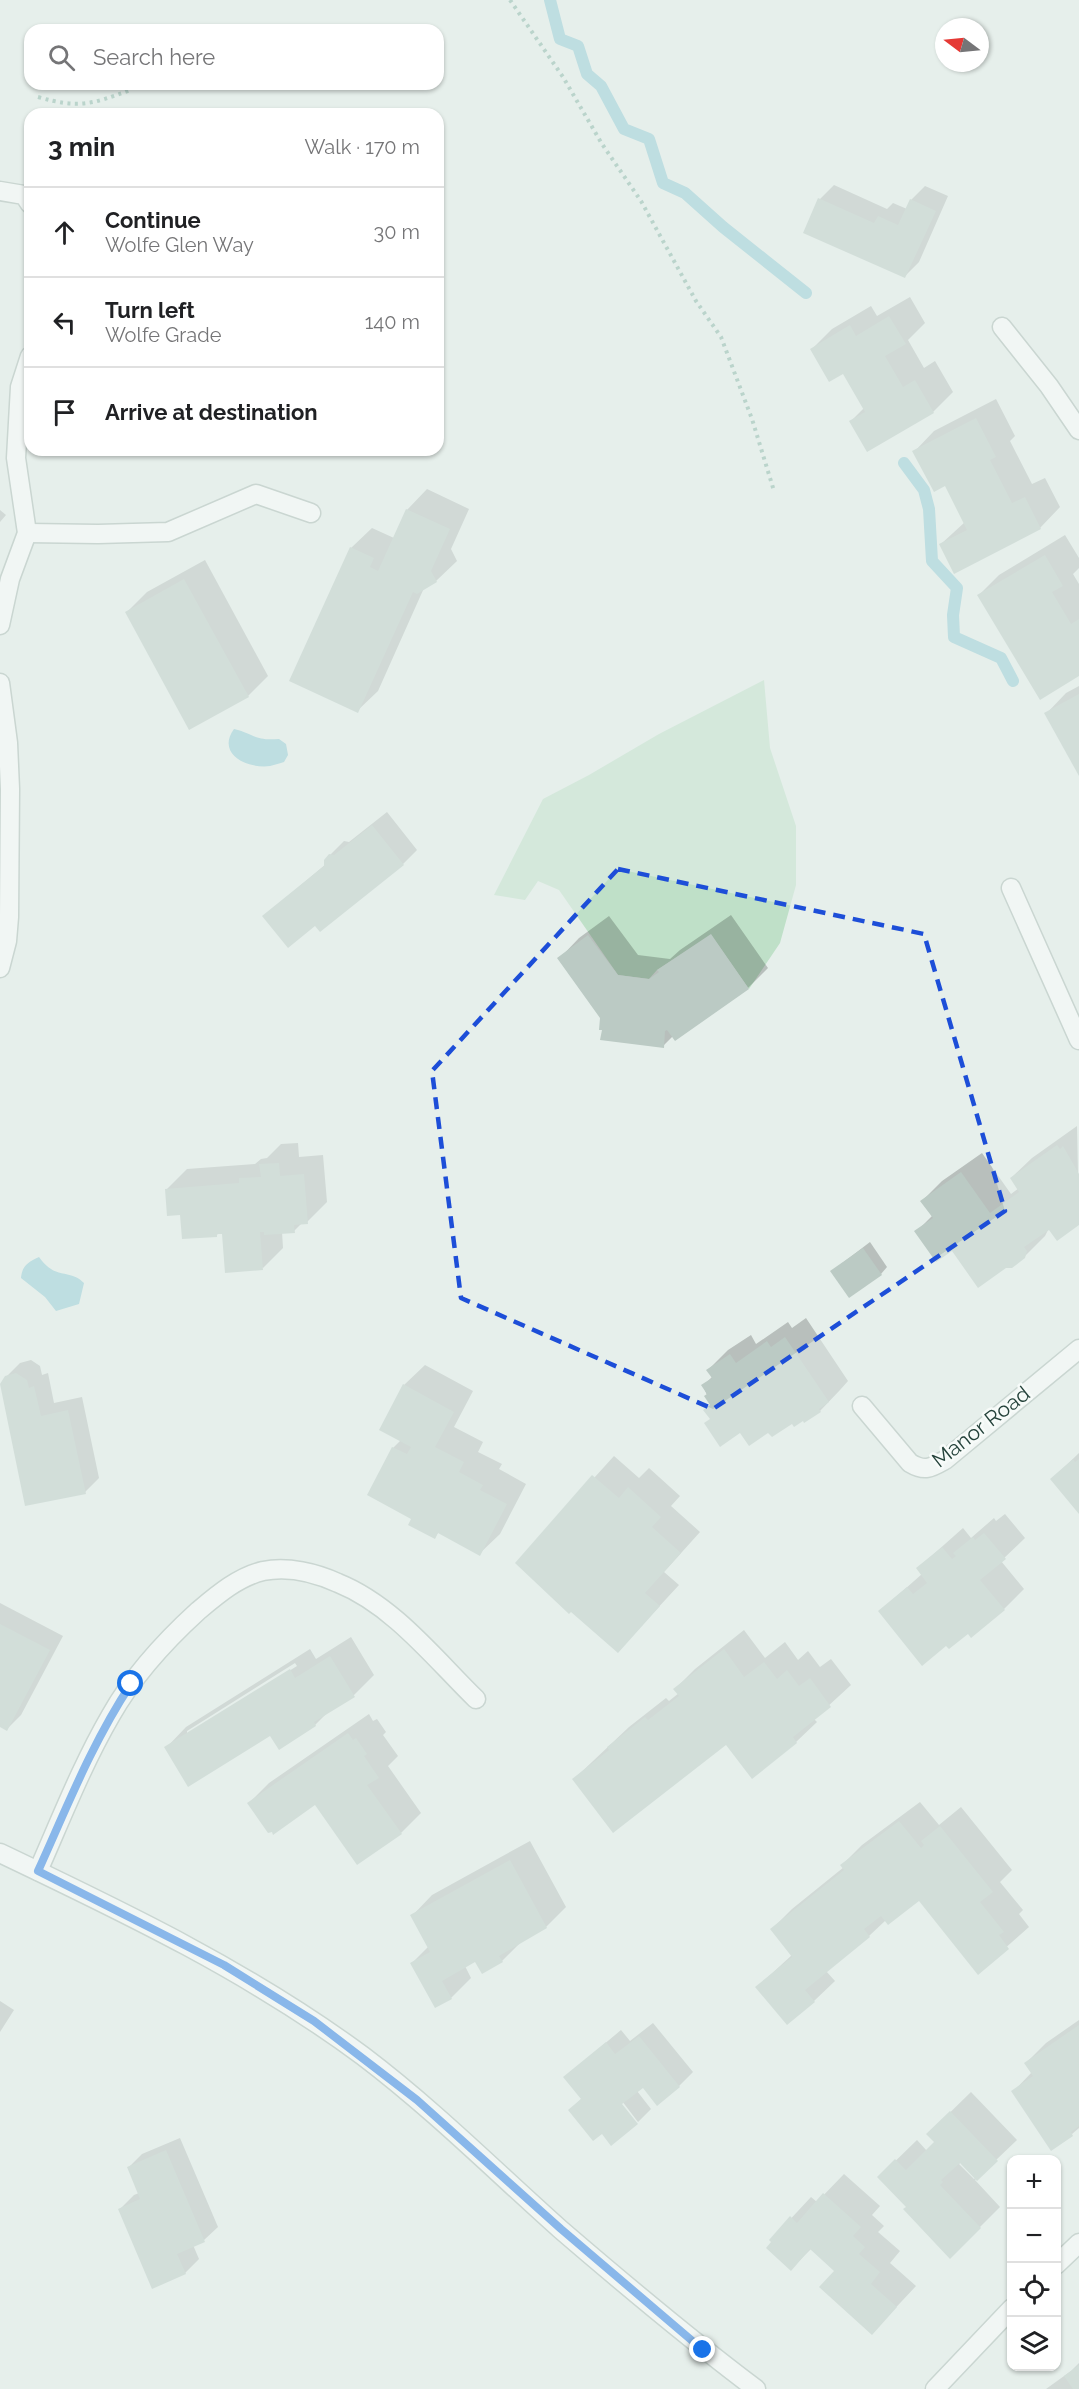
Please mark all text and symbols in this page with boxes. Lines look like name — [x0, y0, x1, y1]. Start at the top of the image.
north arrow — [935, 18, 989, 72]
search box — [24, 24, 444, 90]
icon: search — [45, 41, 78, 74]
text: Search here — [93, 44, 215, 70]
text: 3 min — [48, 132, 115, 162]
text: Walk · 170 m — [304, 135, 420, 159]
text: Continue — [105, 207, 201, 233]
icon: ahead — [48, 216, 81, 249]
text: 30 m — [374, 220, 420, 244]
text: Wolfe Glen Way — [105, 233, 254, 257]
text: Turn left — [105, 297, 195, 323]
icon: left — [48, 306, 81, 339]
text: 140 m — [365, 310, 420, 334]
text: Wolfe Grade — [105, 323, 221, 347]
icon: arrive — [48, 396, 81, 429]
text: Arrive at destination — [105, 399, 318, 425]
street label: Manor Road — [927, 1381, 1035, 1473]
route start — [117, 1670, 143, 1696]
map controls — [1007, 2155, 1061, 2371]
button: + — [1007, 2155, 1061, 2209]
button: − — [1007, 2209, 1061, 2263]
button: locate — [1007, 2263, 1061, 2317]
button: layers — [1007, 2317, 1061, 2371]
route end — [689, 2336, 715, 2362]

